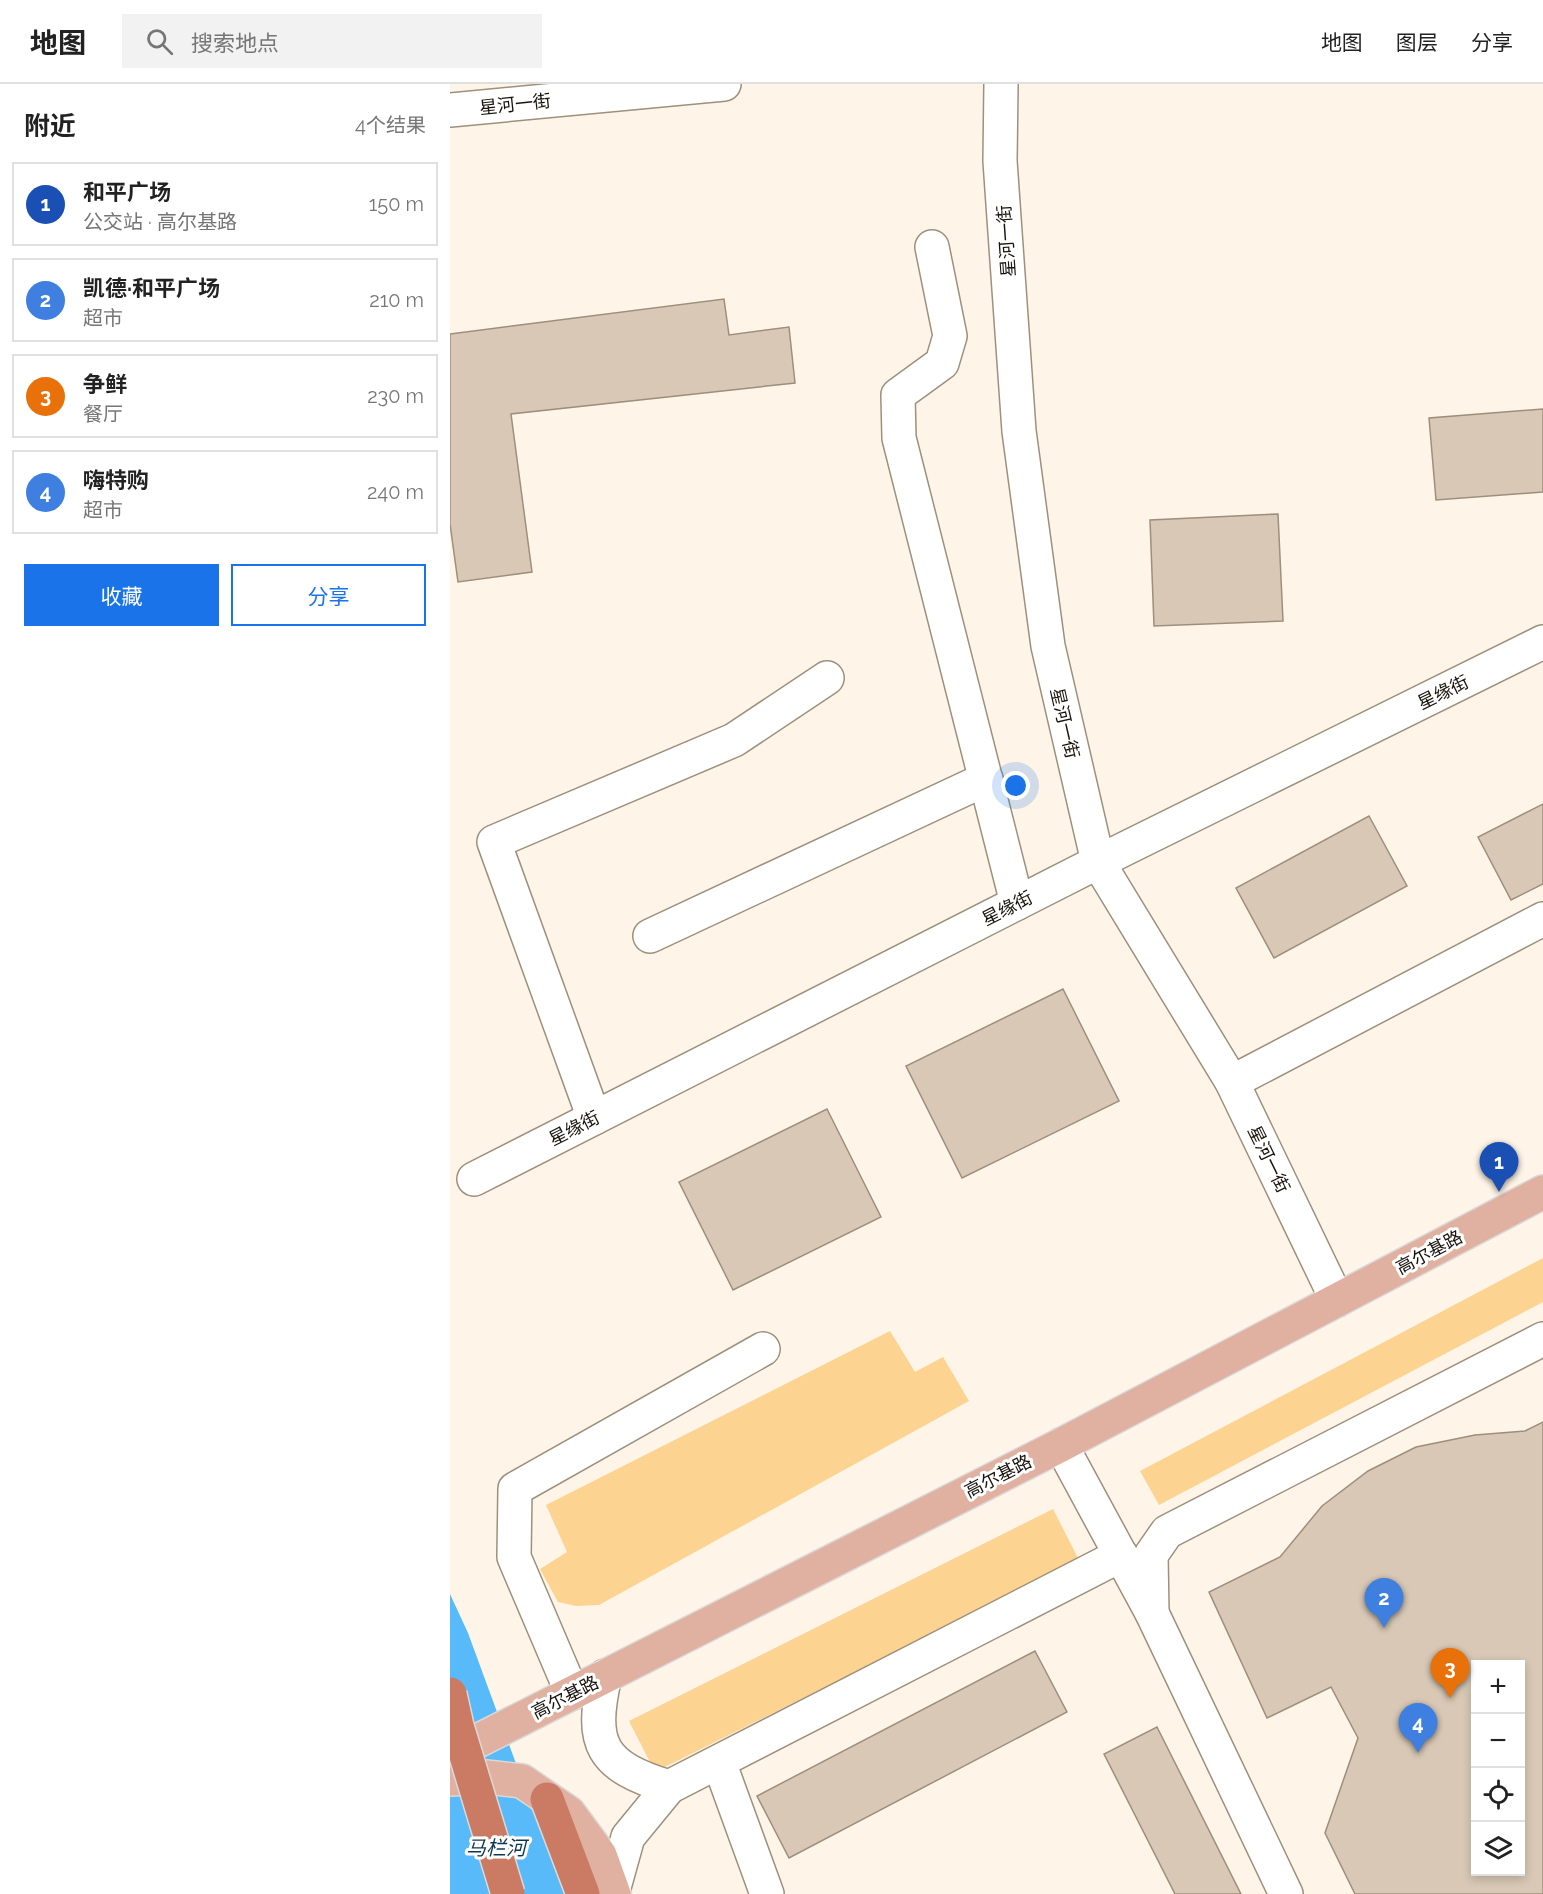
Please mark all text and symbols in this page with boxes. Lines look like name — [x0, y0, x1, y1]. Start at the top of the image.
search box — [122, 14, 542, 68]
icon: search — [143, 25, 176, 58]
text: 地图 — [30, 27, 86, 60]
text: 搜索地点 — [191, 30, 279, 56]
text: 地图 — [1321, 30, 1363, 55]
text: 图层 — [1396, 30, 1438, 55]
text: 分享 — [1471, 30, 1513, 55]
street label: 星河一街 — [478, 90, 552, 118]
text: 附近 — [24, 111, 76, 141]
text: 4个结果 — [355, 113, 426, 137]
text: 和平广场 — [83, 179, 171, 205]
text: 1 — [41, 192, 50, 216]
text: 150 m — [369, 192, 424, 216]
street label: 星河一街 — [993, 204, 1019, 278]
text: 公交站 · 高尔基路 — [83, 210, 237, 234]
text: 凯德·和平广场 — [83, 275, 220, 301]
text: 2 — [40, 288, 51, 312]
text: 210 m — [369, 288, 424, 312]
text: 超市 — [83, 306, 123, 330]
text: 争鲜 — [83, 371, 127, 397]
text: 3 — [40, 384, 51, 408]
text: 230 m — [367, 384, 424, 408]
text: 餐厅 — [83, 402, 123, 426]
text: 嗨特购 — [83, 467, 149, 493]
text: 4 — [40, 480, 51, 504]
text: 240 m — [367, 480, 424, 504]
text: 超市 — [83, 498, 123, 522]
button: 收藏 — [24, 564, 219, 626]
button: 分享 — [231, 564, 426, 626]
street label: 星缘街 — [1414, 671, 1472, 713]
street label: 星河一街 — [1047, 686, 1083, 760]
your location — [1001, 771, 1030, 800]
street label: 星缘街 — [978, 886, 1036, 930]
street label: 星缘街 — [545, 1106, 603, 1150]
street label: 星河一街 — [1244, 1122, 1294, 1196]
pin: 1 — [1480, 1142, 1518, 1192]
street label: 高尔基路 — [1392, 1226, 1466, 1278]
street label: 高尔基路 — [961, 1450, 1035, 1502]
pin: 2 — [1364, 1578, 1404, 1628]
pin: 3 — [1430, 1648, 1470, 1698]
map controls — [1471, 1660, 1525, 1876]
button: + — [1471, 1660, 1525, 1714]
street label: 高尔基路 — [528, 1671, 602, 1723]
pin: 4 — [1398, 1704, 1438, 1753]
button: − — [1471, 1714, 1525, 1768]
button: locate — [1471, 1768, 1525, 1822]
button: layers — [1471, 1822, 1525, 1876]
water label: 马栏河 — [466, 1836, 530, 1860]

